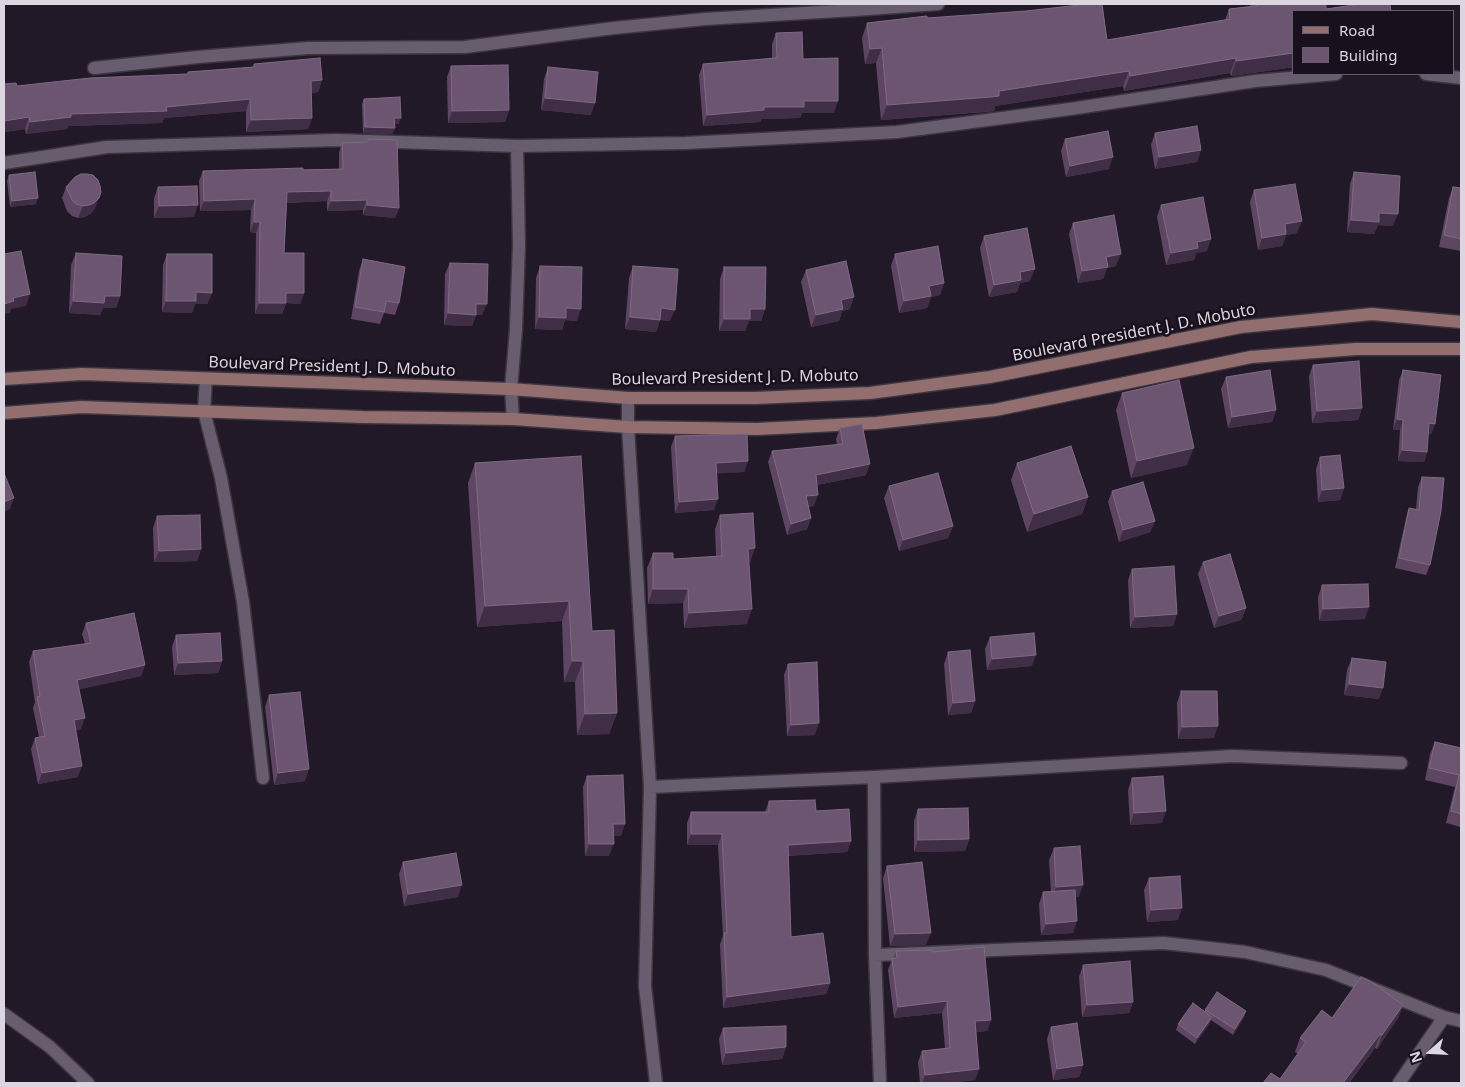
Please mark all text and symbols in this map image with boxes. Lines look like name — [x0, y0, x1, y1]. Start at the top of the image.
legend — [1292, 10, 1455, 75]
text: Road — [1339, 20, 1375, 40]
text: Building — [1339, 45, 1397, 65]
street label: Boulevard President J. D. Mobuto — [1011, 300, 1257, 366]
street label: Boulevard President J. D. Mobuto — [208, 353, 456, 381]
street label: Boulevard President J. D. Mobuto — [611, 366, 859, 390]
north arrow — [1405, 1027, 1455, 1077]
text: N — [1405, 1049, 1426, 1066]

